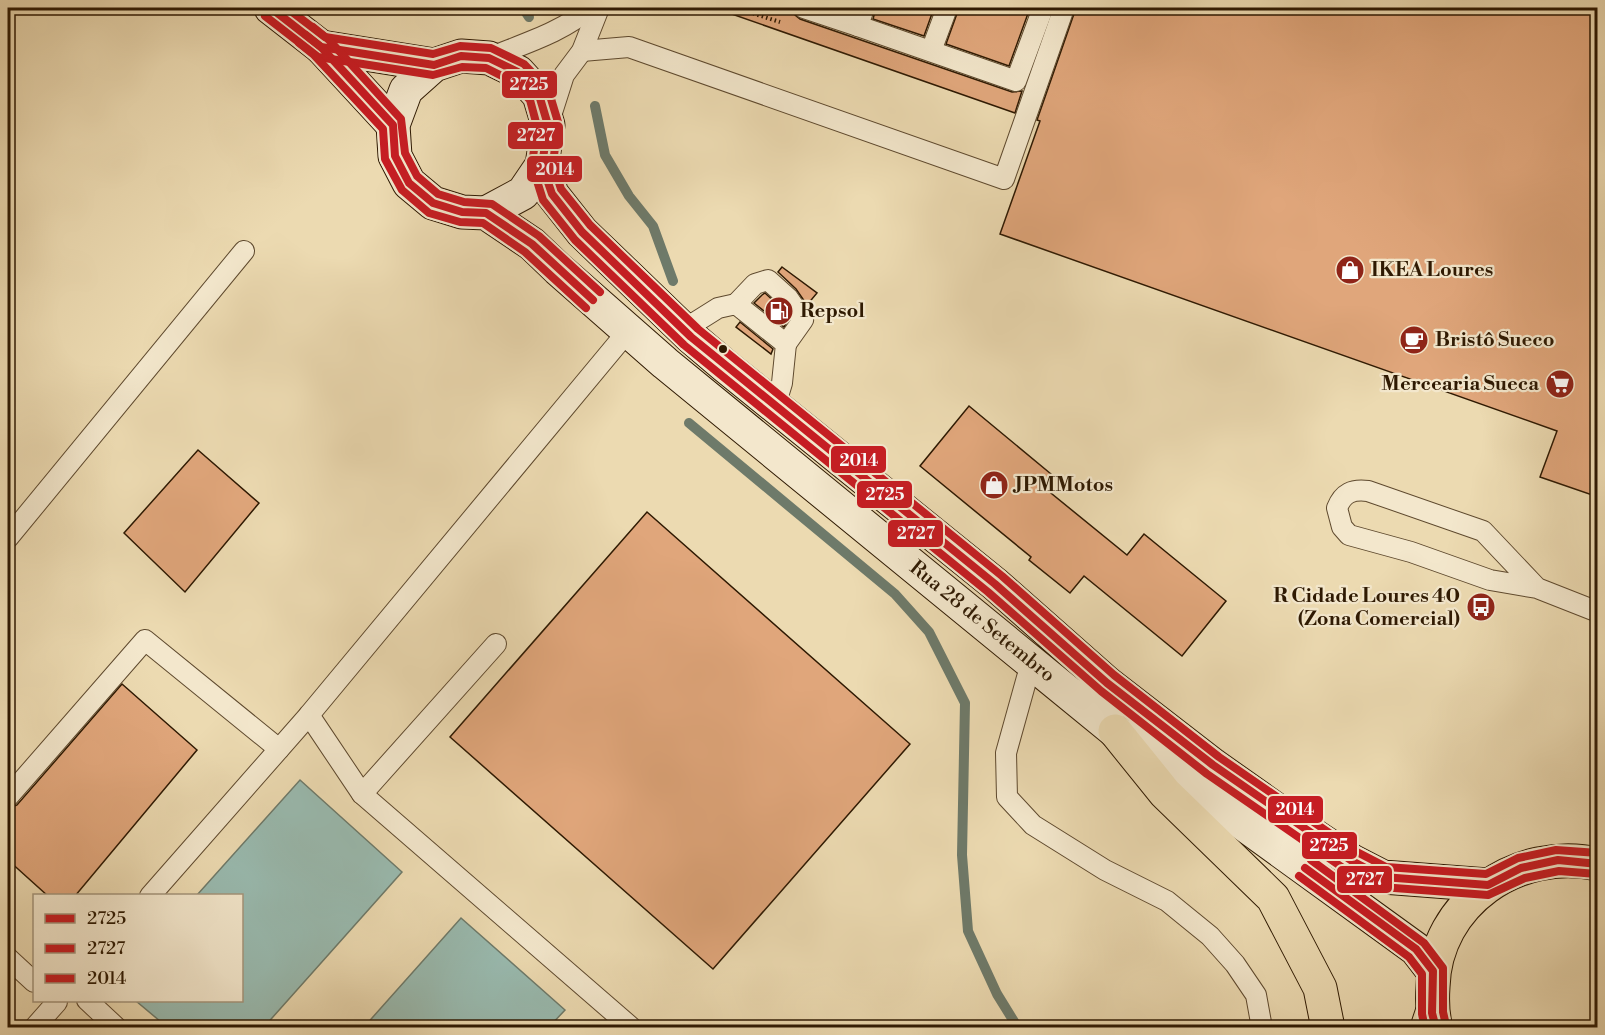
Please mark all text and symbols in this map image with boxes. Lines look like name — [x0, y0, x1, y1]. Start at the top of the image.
line badge: 2725 — [501, 70, 558, 99]
text: 2725 — [510, 75, 549, 95]
line badge: 2727 — [507, 121, 564, 150]
text: 2727 — [517, 126, 556, 146]
line badge: 2014 — [526, 155, 583, 183]
text: 2014 — [536, 160, 575, 180]
shop icon: IKEA Loures — [1334, 254, 1366, 286]
place label: IKEA Loures — [1371, 258, 1493, 283]
fuel station icon: Repsol — [763, 295, 795, 327]
place label: Repsol — [800, 299, 865, 324]
cafe icon: Bristô Sueco — [1398, 324, 1430, 356]
place label: Bristô Sueco — [1435, 328, 1554, 353]
unlabelled marker — [717, 343, 729, 355]
supermarket icon: Mercearia Sueca — [1544, 368, 1576, 400]
place label: Mercearia Sueca — [1381, 372, 1539, 397]
line badge: 2014 — [830, 445, 887, 474]
text: 2014 — [840, 451, 879, 471]
shop icon: JPMMotos — [978, 469, 1010, 501]
place label: JPMMotos — [1012, 473, 1113, 498]
line badge: 2725 — [856, 480, 913, 509]
text: 2725 — [866, 485, 905, 505]
line badge: 2727 — [887, 519, 944, 548]
text: 2727 — [897, 524, 936, 544]
street label: Rua 28 de Setembro — [904, 556, 1060, 688]
place label: R Cidade Loures 40 (Zona Comercial) — [1273, 584, 1460, 632]
bus stop icon: R Cidade Loures 40 (Zona Comercial) — [1465, 591, 1497, 623]
line badge: 2014 — [1267, 795, 1324, 824]
text: 2014 — [1276, 800, 1315, 820]
line badge: 2725 — [1301, 831, 1358, 860]
text: 2725 — [1310, 836, 1349, 856]
line badge: 2727 — [1336, 865, 1393, 894]
text: 2727 — [1346, 870, 1385, 890]
legend — [33, 894, 243, 1002]
text: 2725 — [87, 907, 126, 930]
text: 2727 — [87, 937, 125, 960]
text: 2014 — [87, 967, 127, 990]

